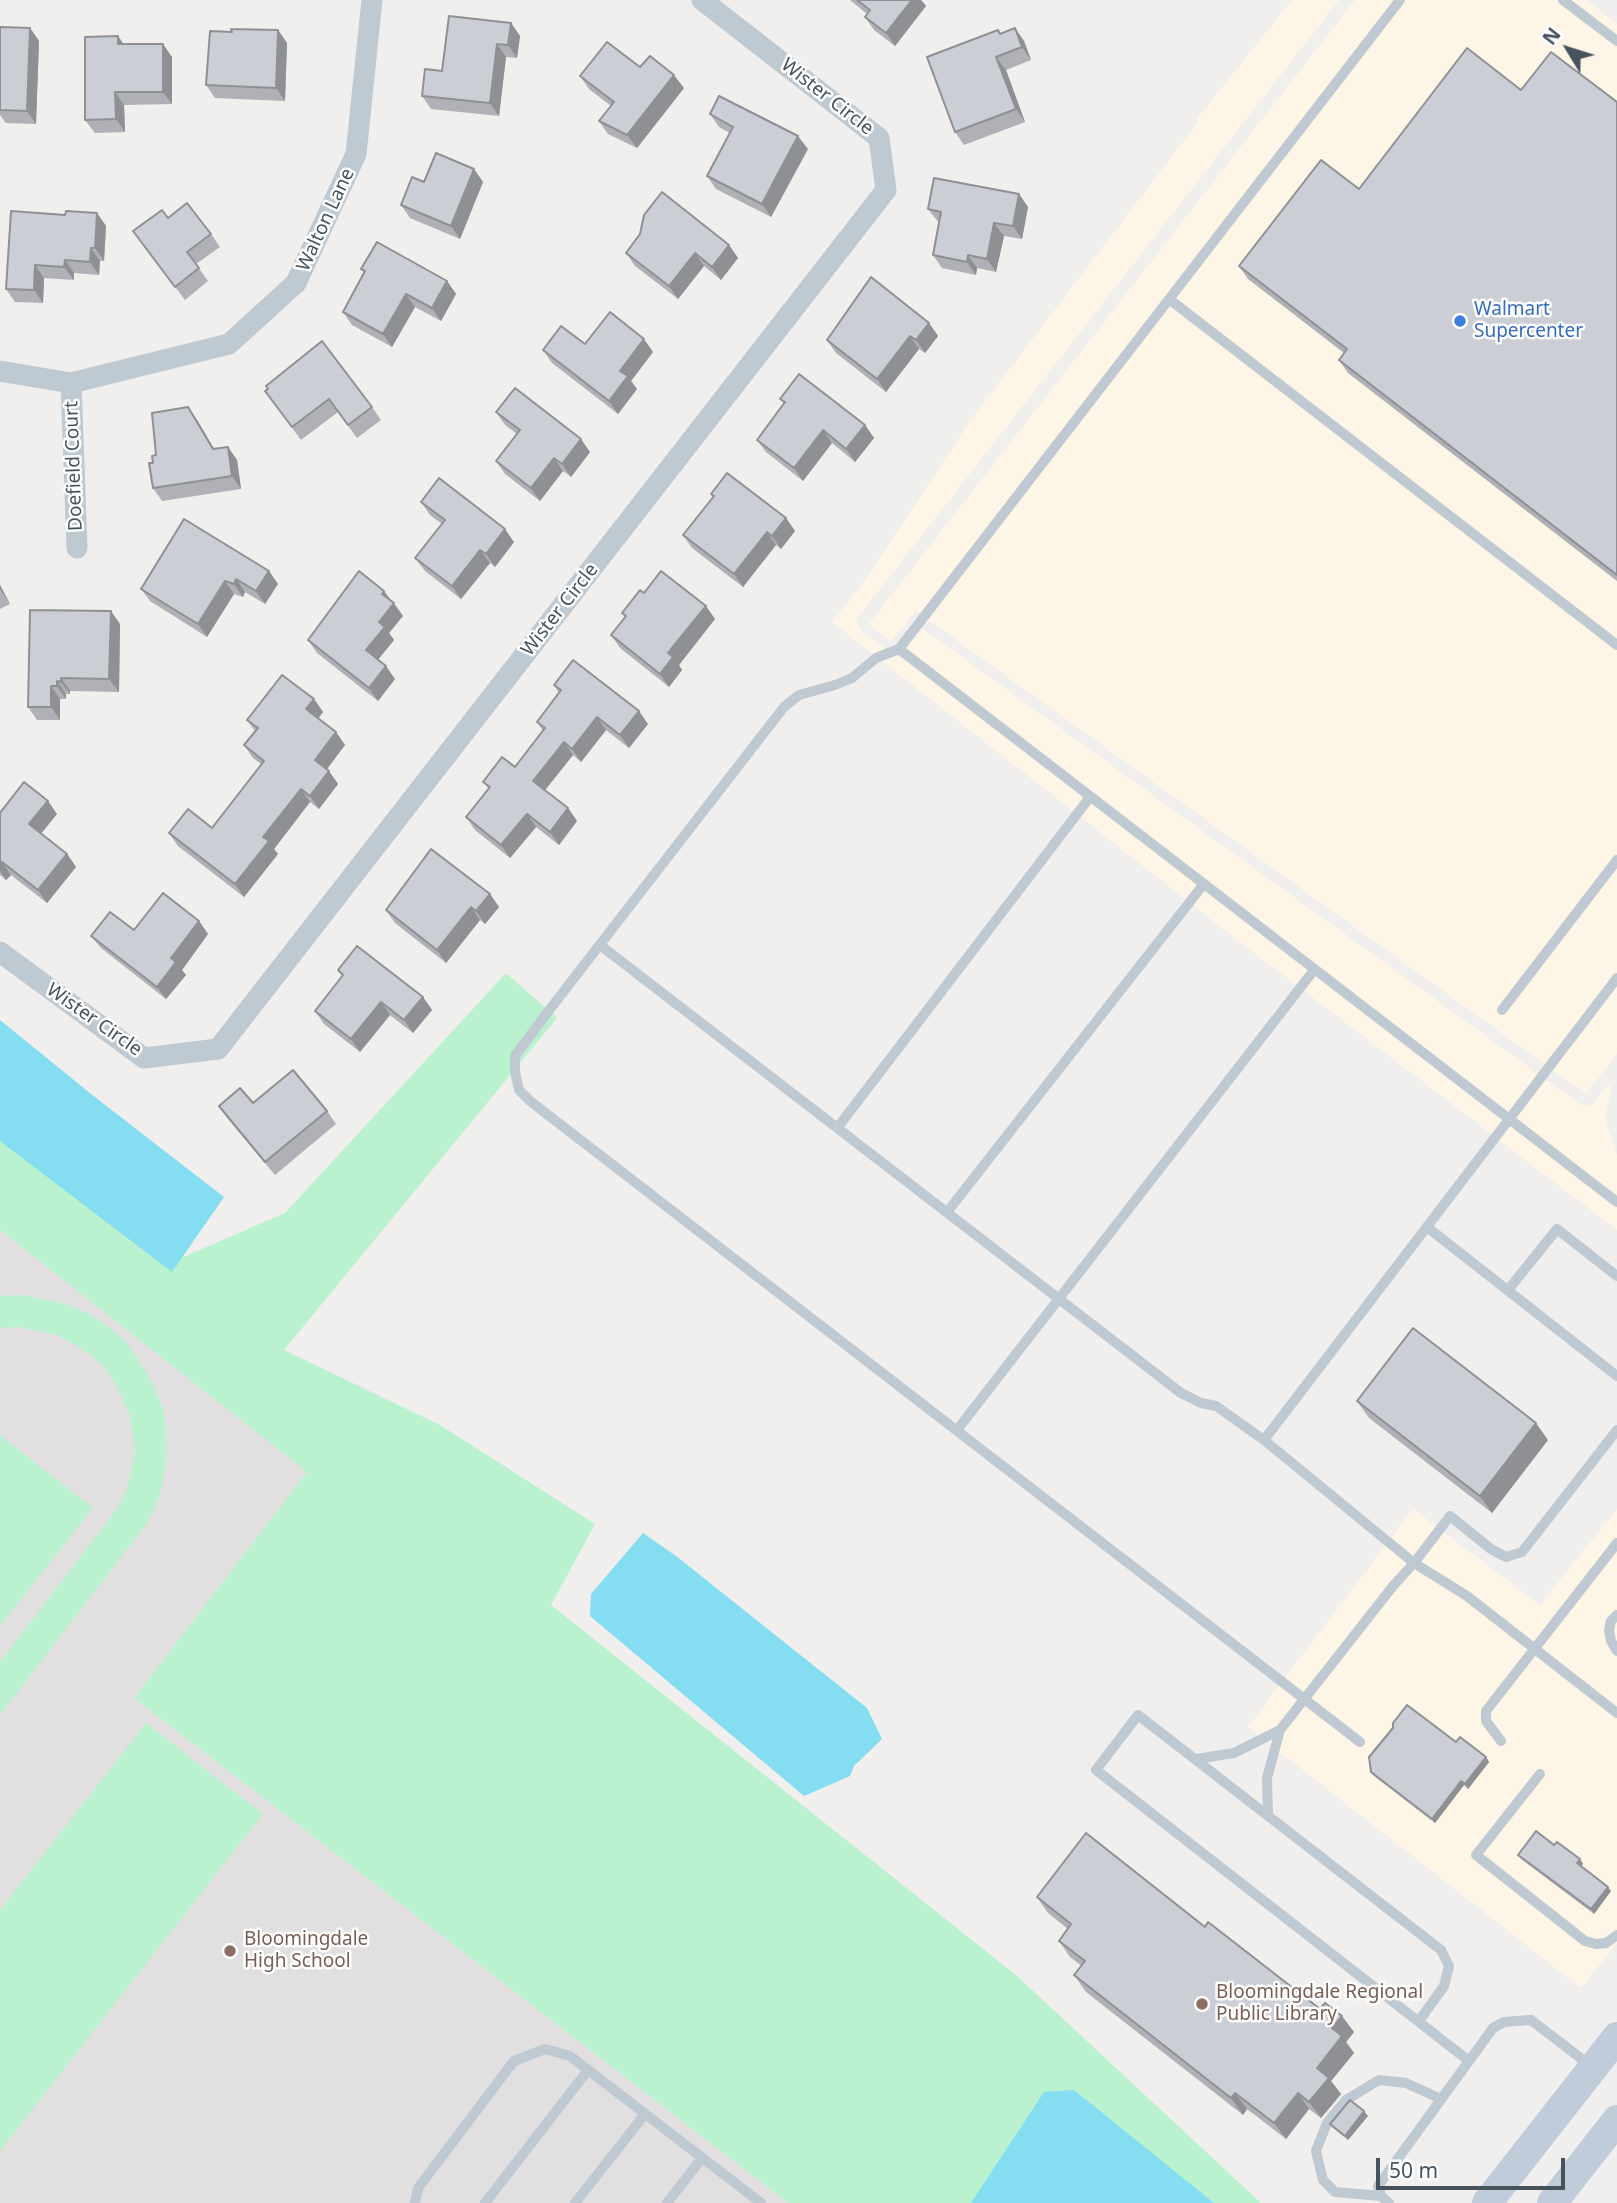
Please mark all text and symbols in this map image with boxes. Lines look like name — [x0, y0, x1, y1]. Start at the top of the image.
north arrow — [1533, 14, 1603, 84]
text: N — [1536, 22, 1566, 50]
street label: Wister Circle — [776, 54, 878, 140]
street label: Walton Lane — [292, 165, 360, 275]
place label: Walmart Supercenter — [1474, 299, 1583, 343]
marker: Walmart Supercenter — [1452, 313, 1468, 329]
street label: Doefield Court — [60, 401, 88, 531]
street label: Wister Circle — [517, 559, 603, 661]
street label: Wister Circle — [42, 979, 146, 1061]
place label: Bloomingdale High School — [244, 1929, 368, 1973]
marker: Bloomingdale High School — [222, 1943, 238, 1959]
place label: Bloomingdale Regional Public Library — [1216, 1982, 1423, 2026]
marker: Bloomingdale Regional Public Library — [1194, 1996, 1210, 2012]
scale bar — [1379, 2144, 1568, 2188]
text: 50 m — [1389, 2156, 1438, 2184]

